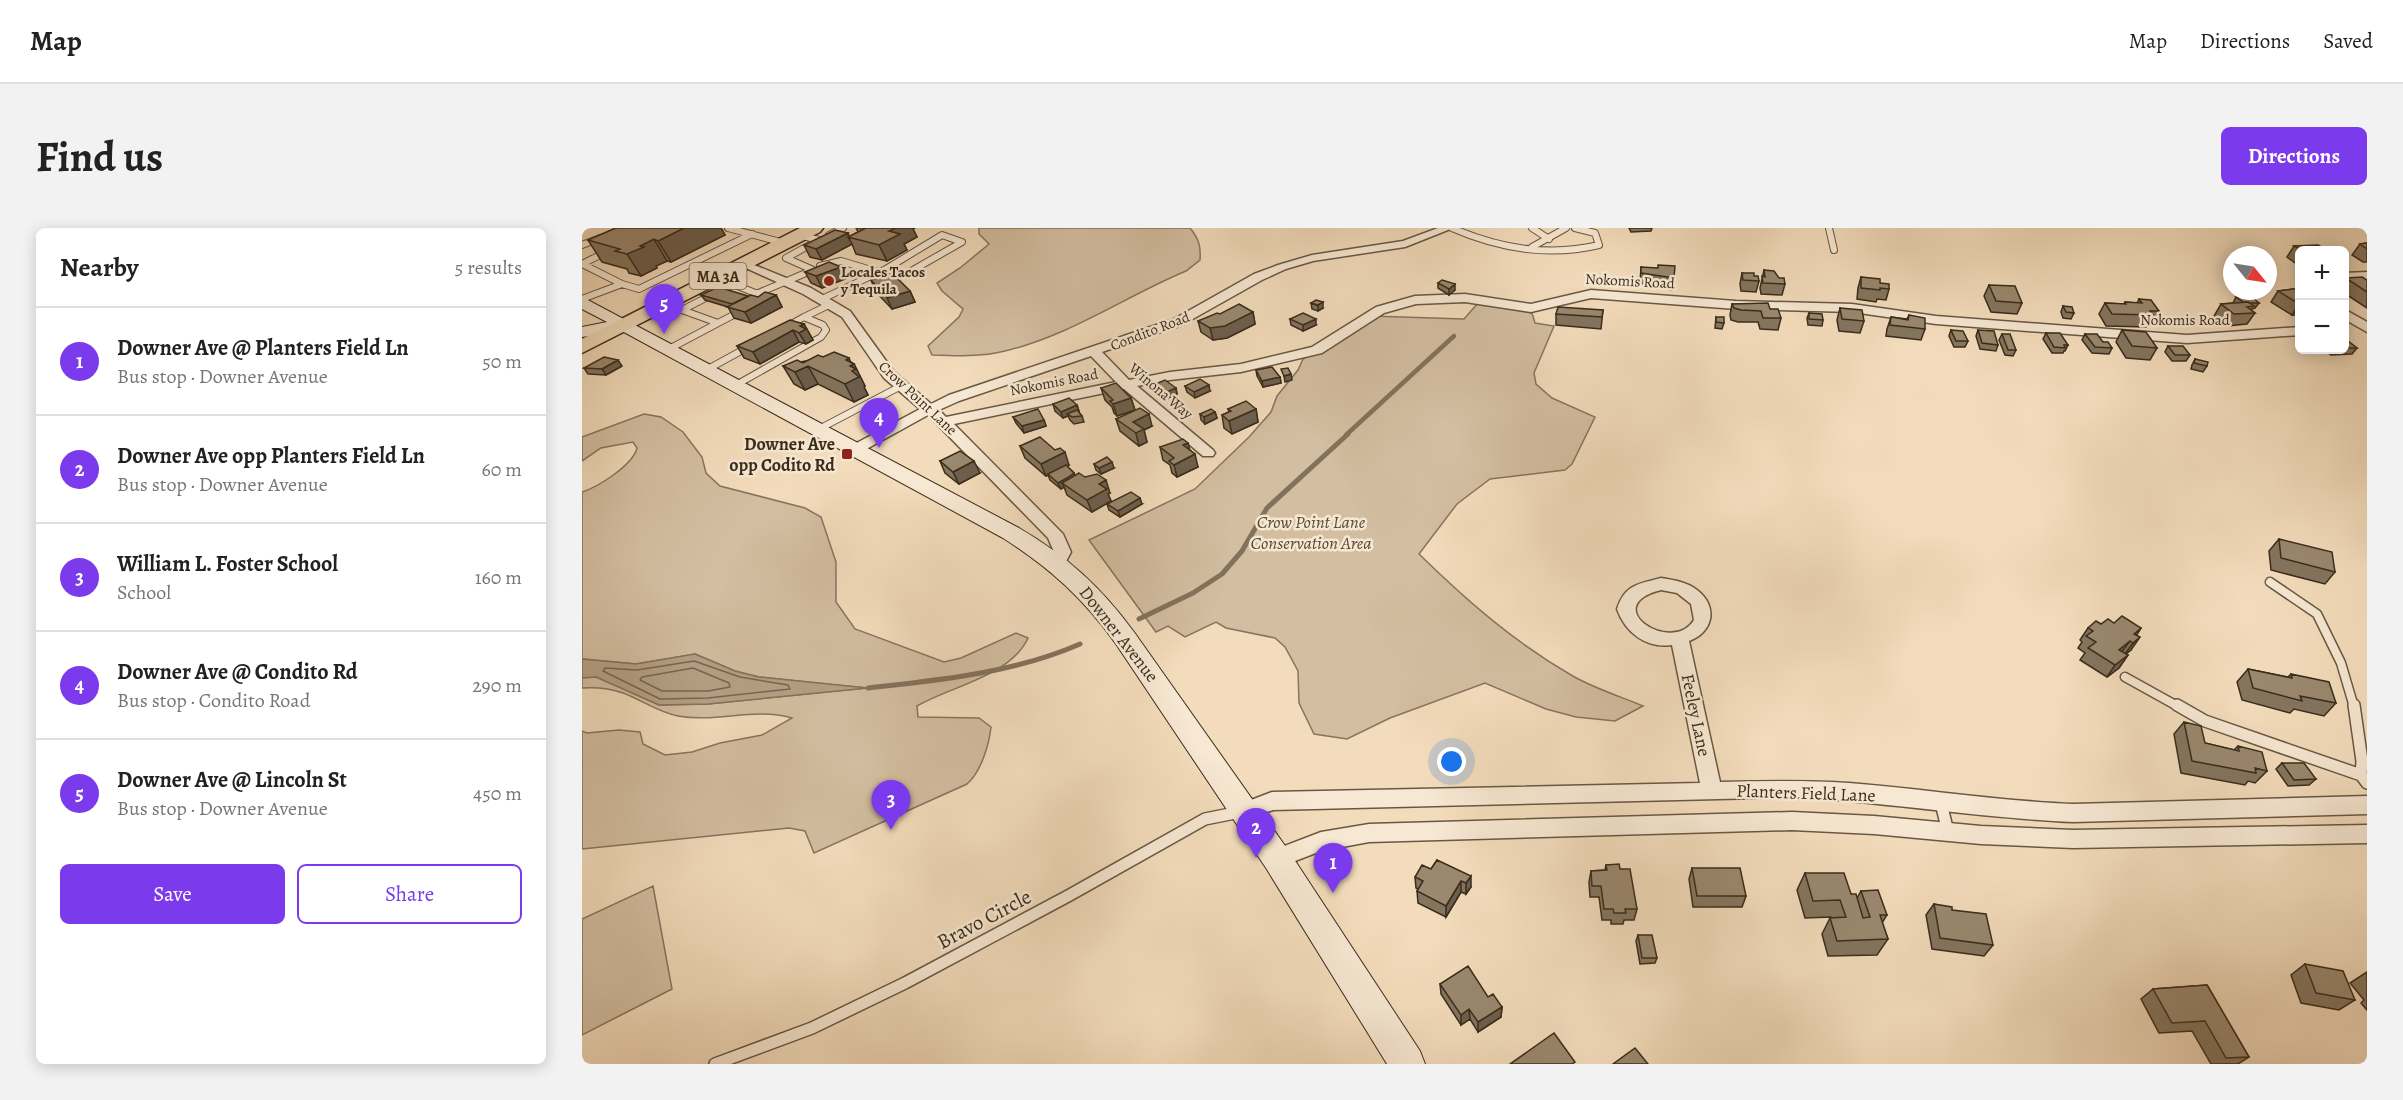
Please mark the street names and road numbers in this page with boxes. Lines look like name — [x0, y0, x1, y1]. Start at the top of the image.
road number: MA 3A — [690, 263, 746, 289]
street label: Nokomis Road — [1585, 269, 1676, 293]
street label: Condito Road — [1107, 306, 1194, 355]
street label: Nokomis Road — [2140, 310, 2231, 330]
street label: Crow Point Lane — [874, 356, 962, 440]
street label: Winona Way — [1124, 358, 1197, 424]
street label: Nokomis Road — [1008, 363, 1101, 400]
street label: Downer Avenue — [1074, 581, 1164, 687]
street label: Feeley Lane — [1676, 671, 1716, 759]
street label: Planters Field Lane — [1736, 779, 1876, 807]
street label: Bravo Circle — [932, 882, 1036, 956]

